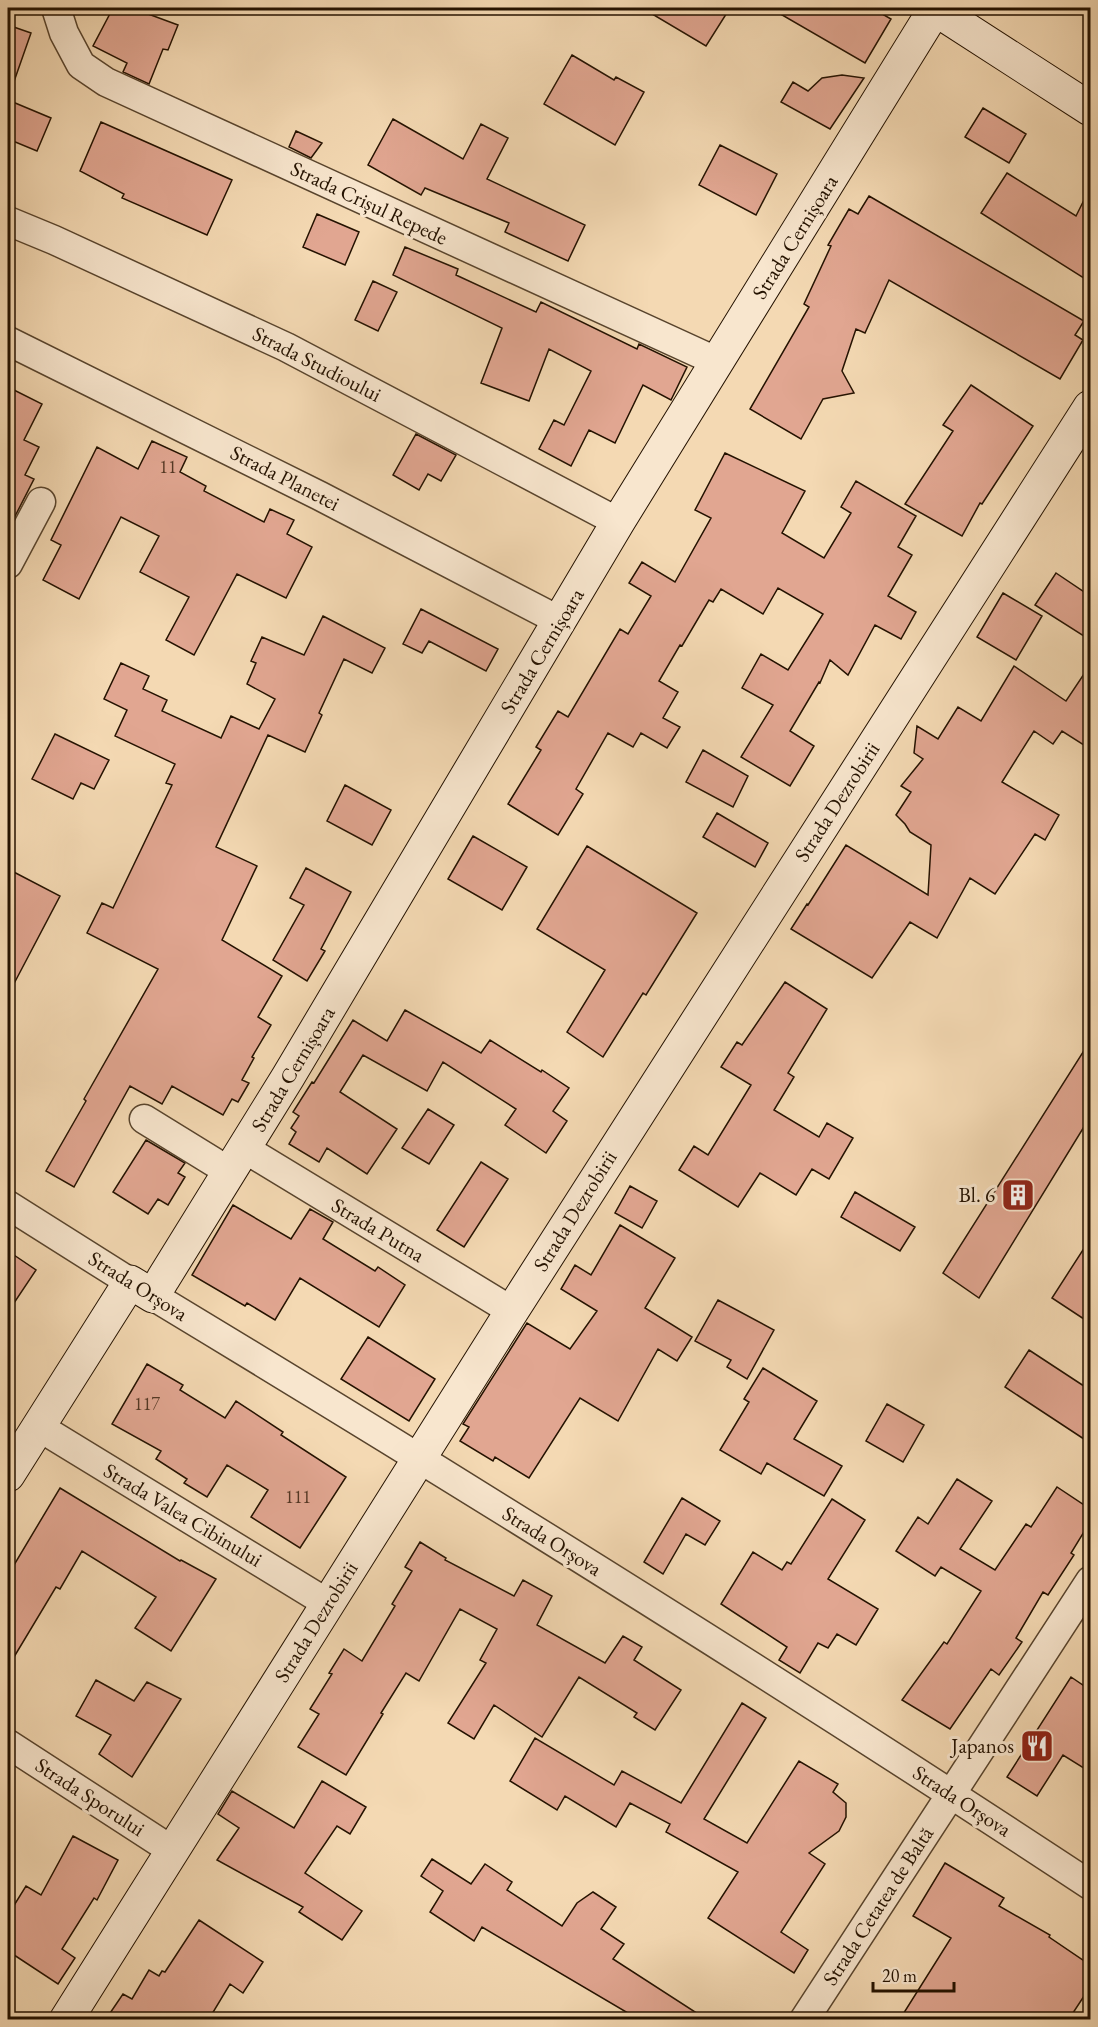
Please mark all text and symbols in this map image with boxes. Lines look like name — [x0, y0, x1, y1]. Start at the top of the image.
street label: Strada Crișul Repede — [286, 154, 452, 251]
street label: Strada Cernișoara — [746, 169, 844, 304]
street label: Strada Studioului — [248, 320, 386, 408]
street label: Strada Planetei — [226, 438, 344, 517]
house number: 11 — [159, 455, 177, 478]
street label: Strada Cernișoara — [493, 582, 590, 718]
street label: Strada Dezrobirii — [788, 737, 885, 867]
street label: Strada Cernișoara — [244, 1000, 341, 1136]
street label: Strada Dezrobirii — [527, 1145, 622, 1276]
building icon: Bl. 6 — [1000, 1177, 1036, 1213]
place label: Bl. 6 — [959, 1181, 995, 1208]
street label: Strada Putna — [327, 1191, 430, 1268]
street label: Strada Orșova — [84, 1244, 193, 1327]
house number: 117 — [134, 1392, 160, 1415]
street label: Strada Valea Cibinului — [99, 1456, 268, 1573]
house number: 111 — [285, 1485, 311, 1508]
street label: Strada Orșova — [498, 1499, 607, 1582]
street label: Strada Dezrobirii — [268, 1556, 363, 1687]
restaurant icon: Japanos — [1019, 1728, 1055, 1764]
place label: Japanos — [949, 1732, 1014, 1759]
street label: Strada Sporului — [30, 1751, 150, 1842]
street label: Strada Orșova — [908, 1759, 1017, 1843]
street label: Strada Cetatea de Baltă — [816, 1821, 939, 1990]
scale bar — [873, 1955, 954, 1993]
text: 20 m — [882, 1964, 917, 1987]

